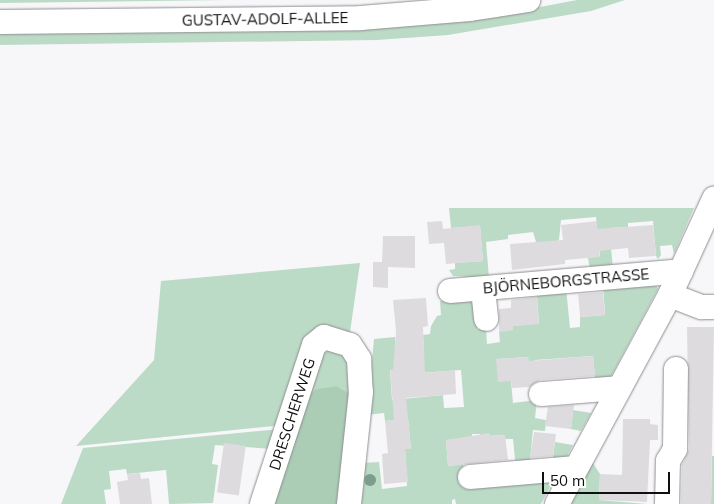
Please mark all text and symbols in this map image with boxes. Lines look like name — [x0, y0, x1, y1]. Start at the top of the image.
street label: GUSTAV-ADOLF-ALLEE — [182, 9, 348, 29]
street label: BJÖRNEBORGSTRASSE — [482, 265, 650, 297]
street label: DRESCHERWEG — [265, 356, 319, 472]
scale bar — [544, 462, 672, 494]
text: 50 m — [550, 471, 585, 490]

